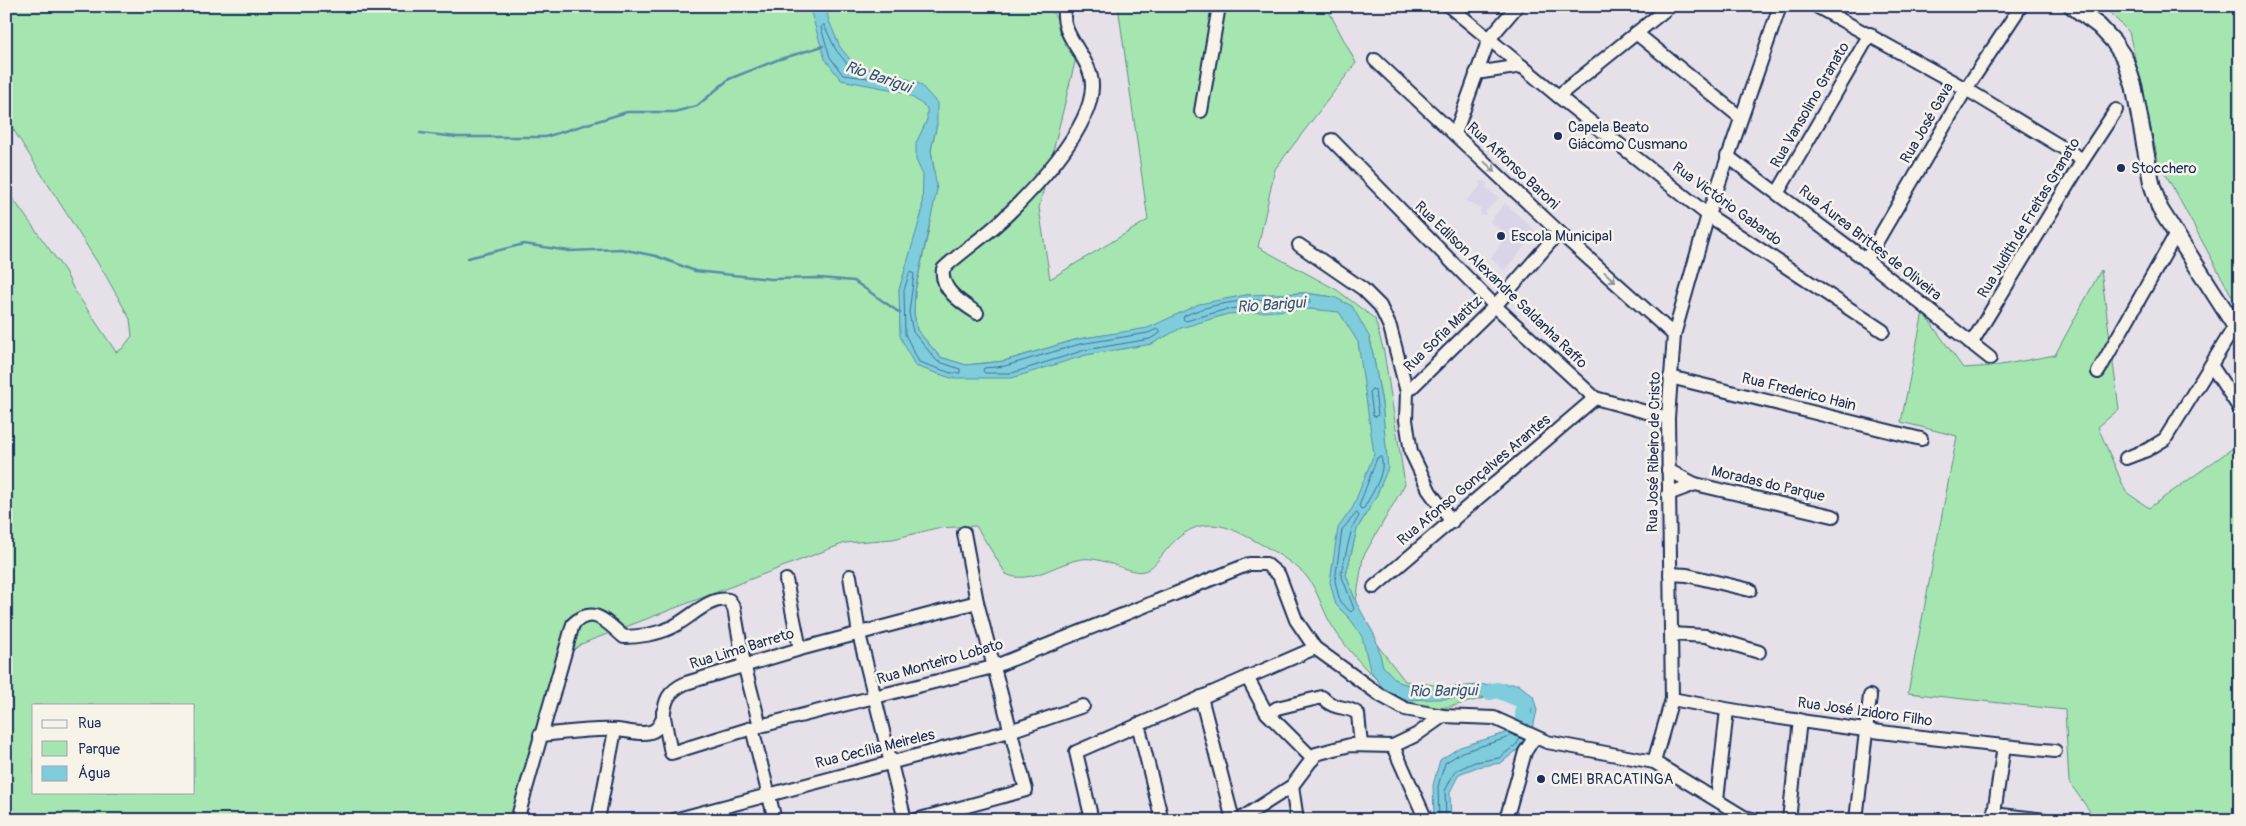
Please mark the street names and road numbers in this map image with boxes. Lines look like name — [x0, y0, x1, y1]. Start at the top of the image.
street label: Rua Vansolino Granato — [1766, 39, 1854, 171]
street label: Rua José Gava — [1896, 79, 1958, 167]
street label: Rua Affonso Baroni — [1463, 118, 1563, 214]
street label: Rua Judith de Freitas Granato — [1974, 134, 2084, 302]
street label: Rua Victório Gabardo — [1669, 158, 1785, 250]
street label: Rua Áurea Brittes de Oliveira — [1795, 181, 1945, 305]
street label: Rua Edilson Alexandre Saldanha Raffo — [1411, 197, 1591, 373]
street label: Rua Sofia Matitz — [1400, 292, 1486, 376]
street label: Rua Frederico Hain — [1740, 369, 1858, 415]
street label: Rua José Ribeiro de Cristo — [1643, 371, 1665, 533]
street label: Rua Afonso Gonçalves Arantes — [1393, 410, 1555, 550]
street label: Moradas do Parque — [1709, 462, 1827, 506]
street label: Rua Lima Barreto — [688, 624, 796, 674]
street label: Rua Monteiro Lobato — [875, 635, 1005, 689]
street label: Rua José Izidoro Filho — [1796, 693, 1934, 731]
street label: Rua Cecília Meireles — [813, 725, 937, 773]

